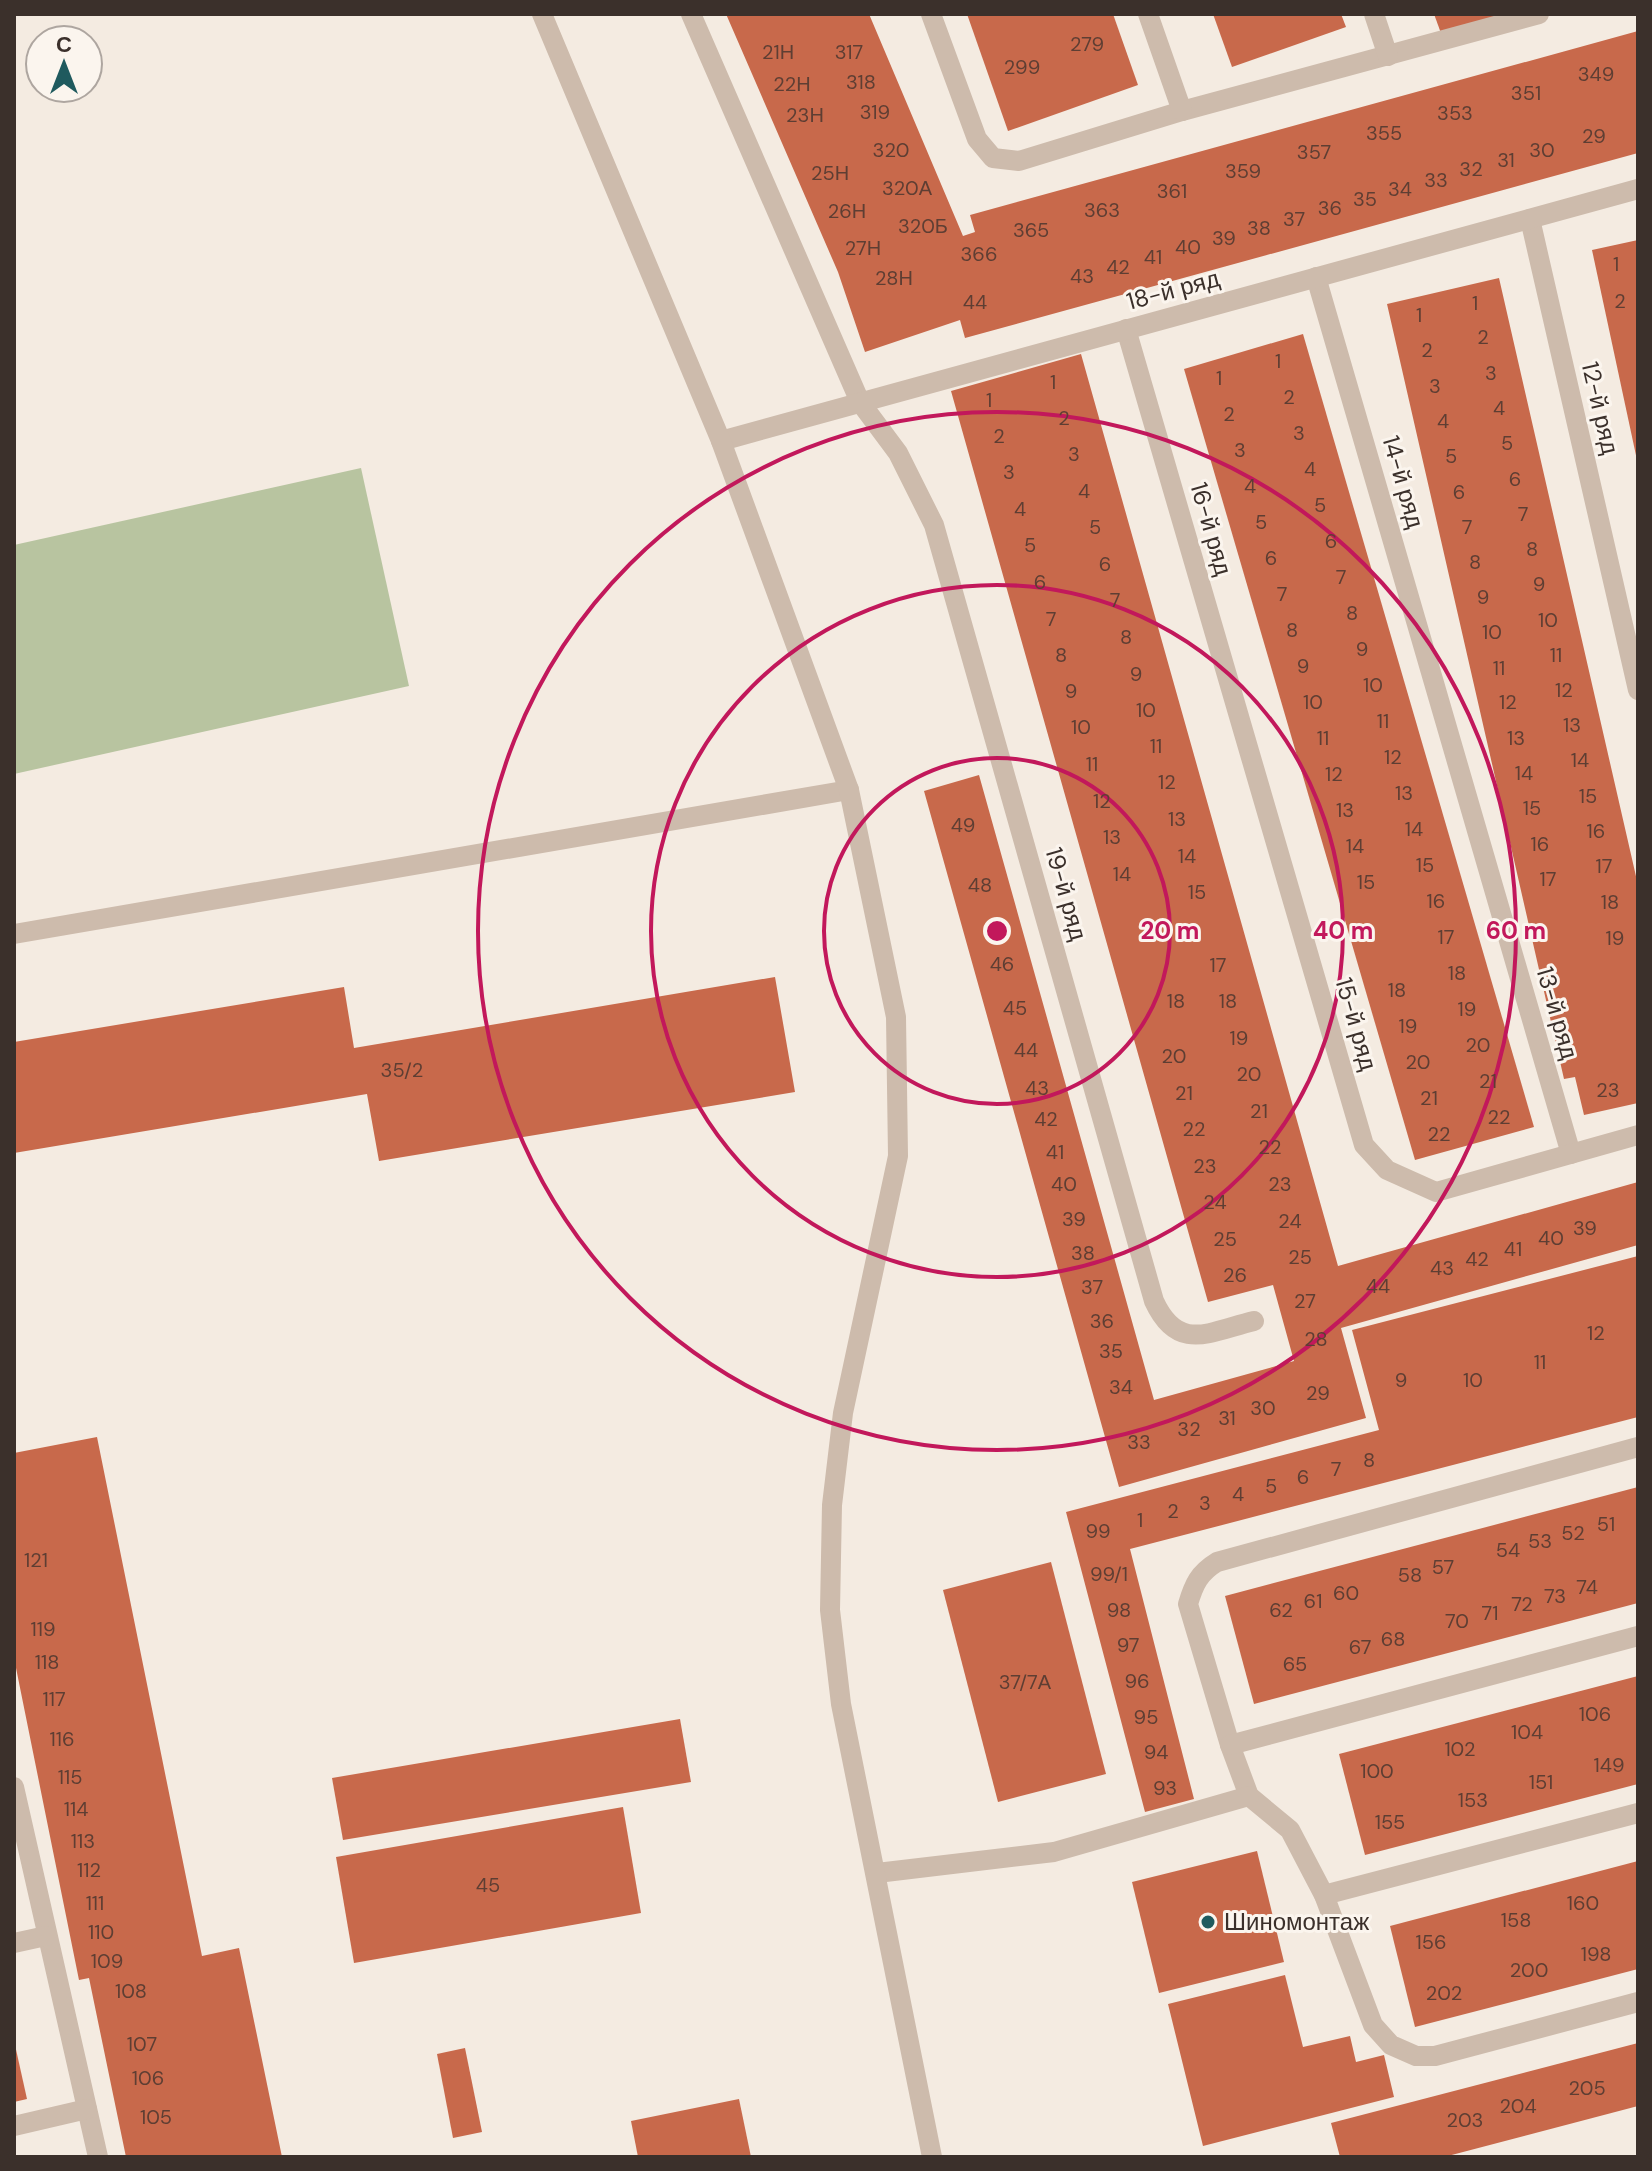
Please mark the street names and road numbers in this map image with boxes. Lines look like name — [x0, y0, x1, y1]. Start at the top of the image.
street label: 18-й ряд — [1123, 262, 1223, 317]
street label: 12-й ряд — [1575, 359, 1626, 457]
street label: 14-й ряд — [1375, 432, 1431, 532]
street label: 16-й ряд — [1183, 479, 1240, 579]
street label: 19-й ряд — [1038, 844, 1095, 944]
street label: 13-й ряд — [1530, 963, 1585, 1063]
street label: 15-й ряд — [1328, 974, 1384, 1074]

